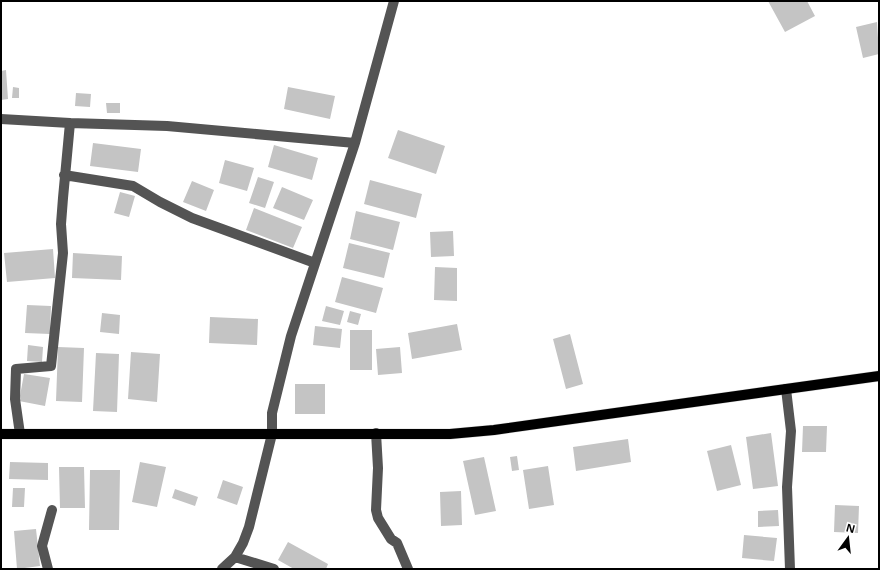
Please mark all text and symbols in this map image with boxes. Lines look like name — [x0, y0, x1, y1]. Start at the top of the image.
north arrow — [828, 518, 868, 558]
text: N — [844, 519, 857, 536]

